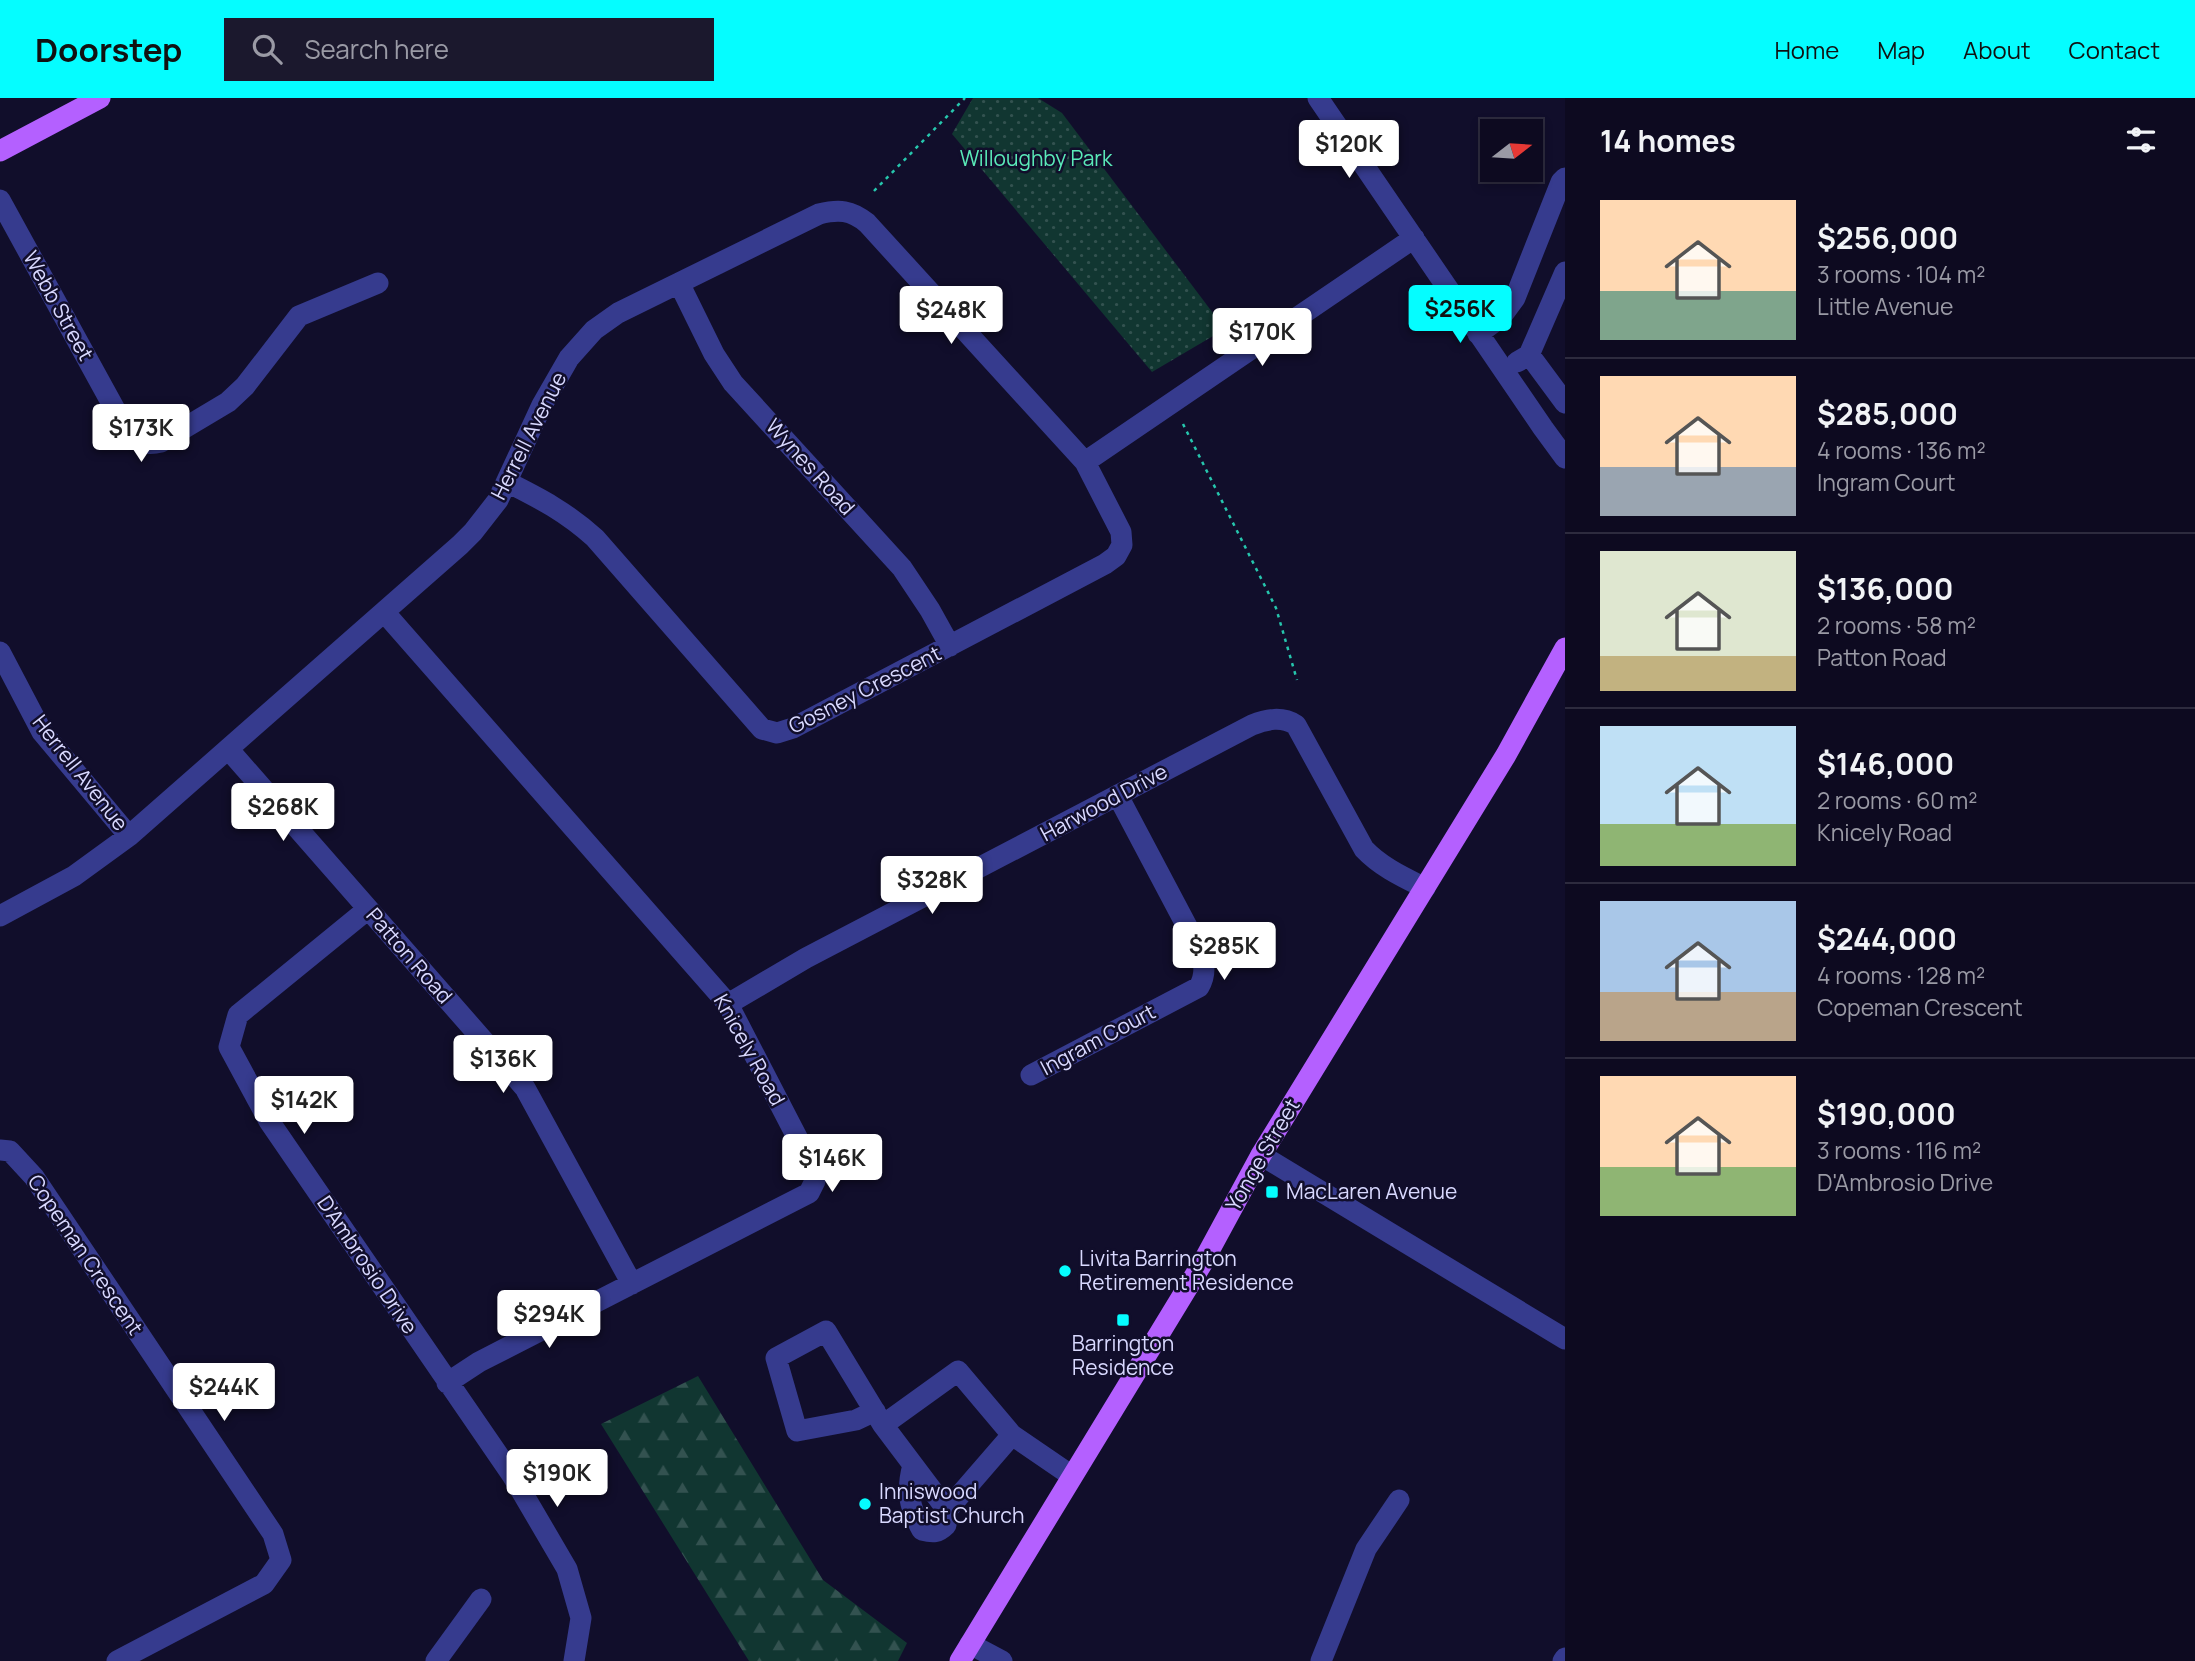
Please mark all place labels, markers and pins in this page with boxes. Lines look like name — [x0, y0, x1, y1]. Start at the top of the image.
pin: $120K — [1300, 120, 1398, 180]
pin: $248K — [902, 286, 1000, 346]
pin: $256K — [1411, 286, 1509, 345]
pin: $170K — [1213, 308, 1311, 368]
pin: $173K — [92, 404, 190, 464]
pin: $268K — [234, 784, 332, 843]
pin: $328K — [883, 856, 981, 916]
pin: $285K — [1175, 922, 1273, 982]
pin: $136K — [454, 1035, 552, 1095]
pin: $142K — [255, 1076, 353, 1136]
pin: $146K — [783, 1134, 881, 1194]
place label: MacLaren Avenue — [1286, 1177, 1457, 1205]
marker: MacLaren Avenue — [1264, 1184, 1280, 1200]
place label: Livita Barrington Retirement Residence — [1079, 1244, 1294, 1296]
marker: Livita Barrington Retirement Residence — [1057, 1263, 1073, 1279]
pin: $294K — [500, 1290, 598, 1350]
marker: Barrington Residence — [1115, 1312, 1131, 1328]
place label: Barrington Residence — [1072, 1329, 1174, 1381]
pin: $244K — [175, 1364, 273, 1423]
pin: $190K — [508, 1450, 606, 1509]
place label: Inniswood Baptist Church — [879, 1477, 1024, 1529]
marker: Inniswood Baptist Church — [857, 1496, 873, 1512]

